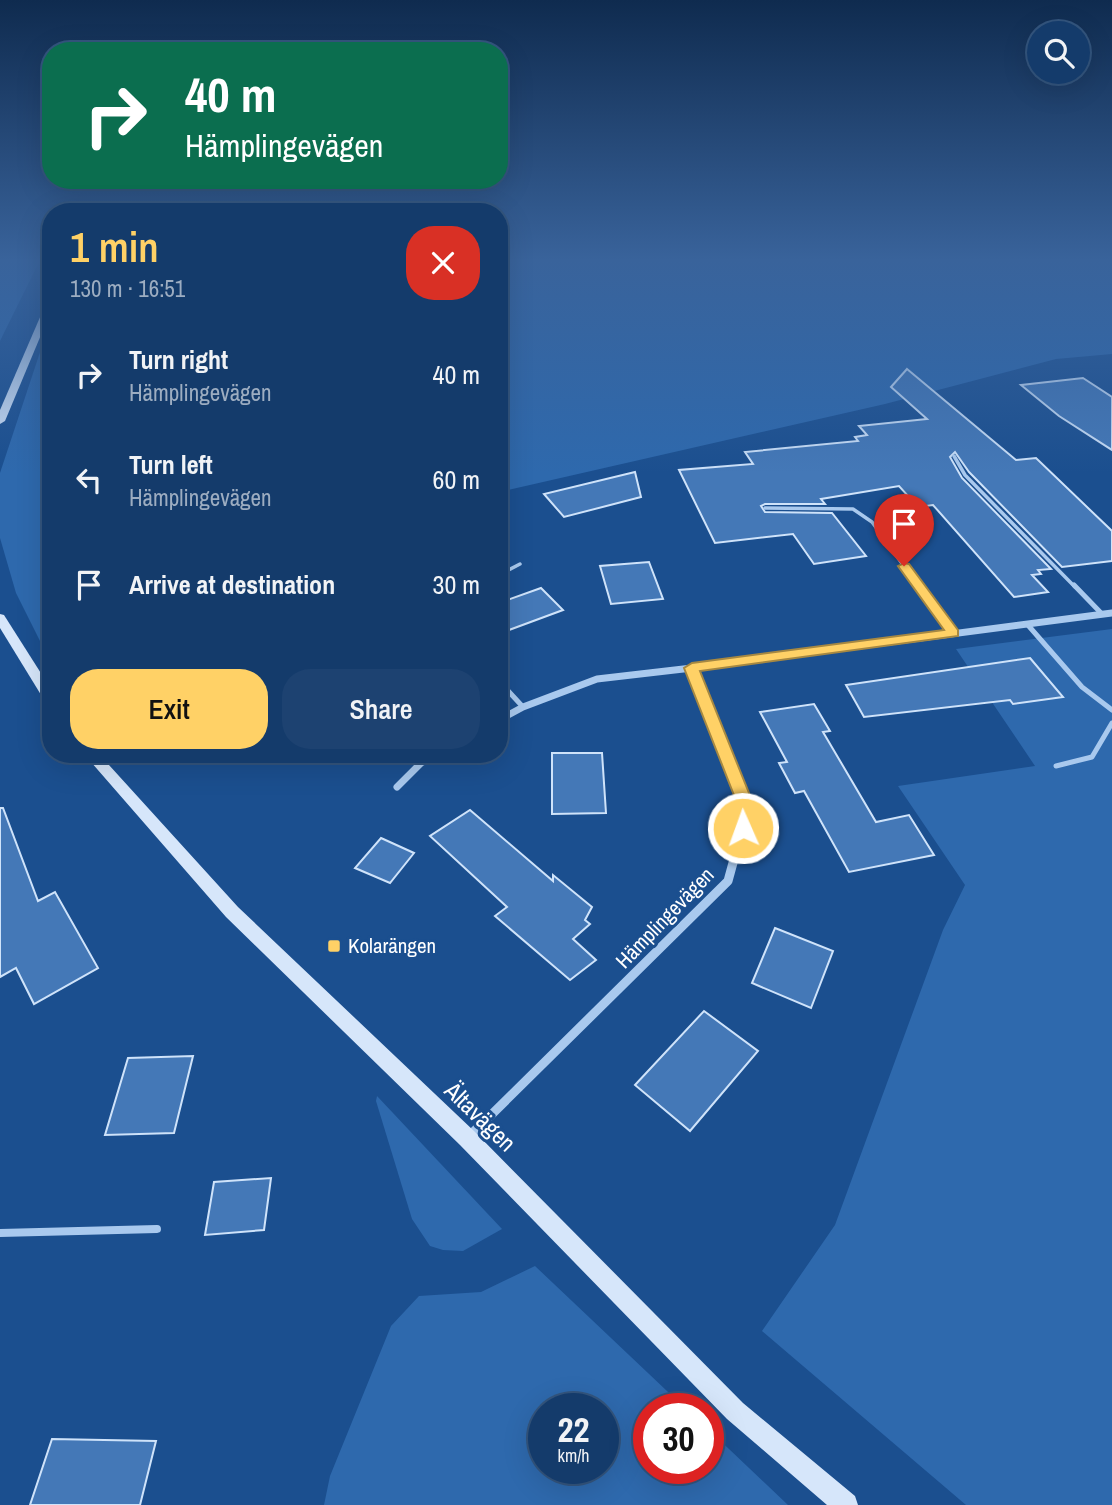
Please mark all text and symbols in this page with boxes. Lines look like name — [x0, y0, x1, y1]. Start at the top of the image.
map controls — [1027, 21, 1090, 84]
button: search — [1027, 21, 1090, 84]
text: 40 m — [185, 61, 277, 127]
icon: right — [70, 70, 161, 161]
text: Hämplingevägen — [185, 124, 383, 167]
text: 1 min — [70, 219, 159, 275]
button: close — [406, 226, 480, 300]
text: 130 m · 16:51 — [70, 273, 185, 304]
text: Turn right — [129, 342, 228, 377]
icon: right — [70, 356, 108, 394]
text: 40 m — [433, 357, 480, 392]
text: Hämplingevägen — [129, 377, 272, 408]
text: Turn left — [129, 447, 213, 482]
icon: left — [70, 461, 108, 499]
text: 60 m — [433, 462, 480, 497]
text: Hämplingevägen — [129, 482, 272, 513]
pin — [874, 494, 934, 566]
icon: arrive — [885, 505, 923, 543]
icon: arrive — [70, 566, 108, 604]
text: Arrive at destination — [129, 567, 335, 602]
text: 30 m — [433, 567, 480, 602]
button: Exit — [70, 669, 268, 749]
button: Share — [282, 669, 480, 749]
position arrow — [706, 791, 780, 865]
street label: Hämplingevägen — [609, 861, 720, 975]
place label: Kolarängen — [348, 931, 436, 960]
marker: Kolarängen — [326, 938, 342, 954]
street label: Ältavägen — [437, 1074, 523, 1158]
speed limit sign: 30 — [633, 1393, 724, 1484]
text: 22 — [558, 1406, 589, 1453]
text: km/h — [558, 1443, 590, 1468]

